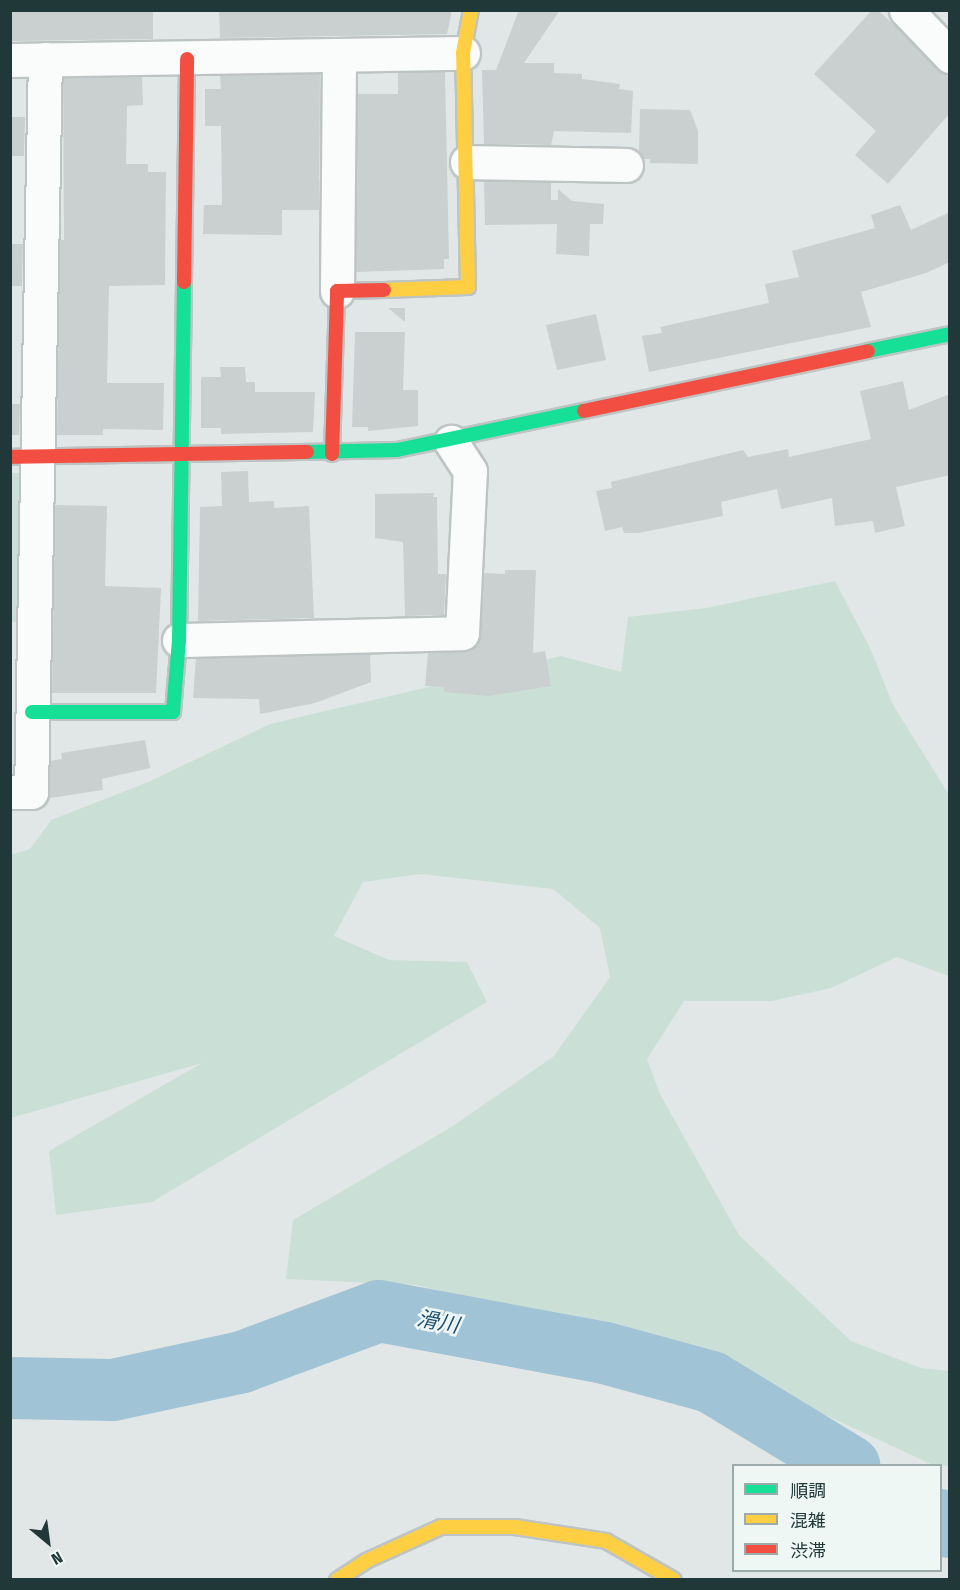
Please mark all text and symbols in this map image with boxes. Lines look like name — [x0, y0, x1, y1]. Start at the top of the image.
water label: 滑川 — [415, 1306, 461, 1338]
legend — [732, 1464, 942, 1572]
text: 順調 — [790, 1480, 826, 1502]
text: 混雑 — [790, 1510, 826, 1532]
north arrow — [18, 1512, 78, 1572]
text: 渋滞 — [790, 1540, 826, 1562]
text: N — [48, 1548, 66, 1569]

